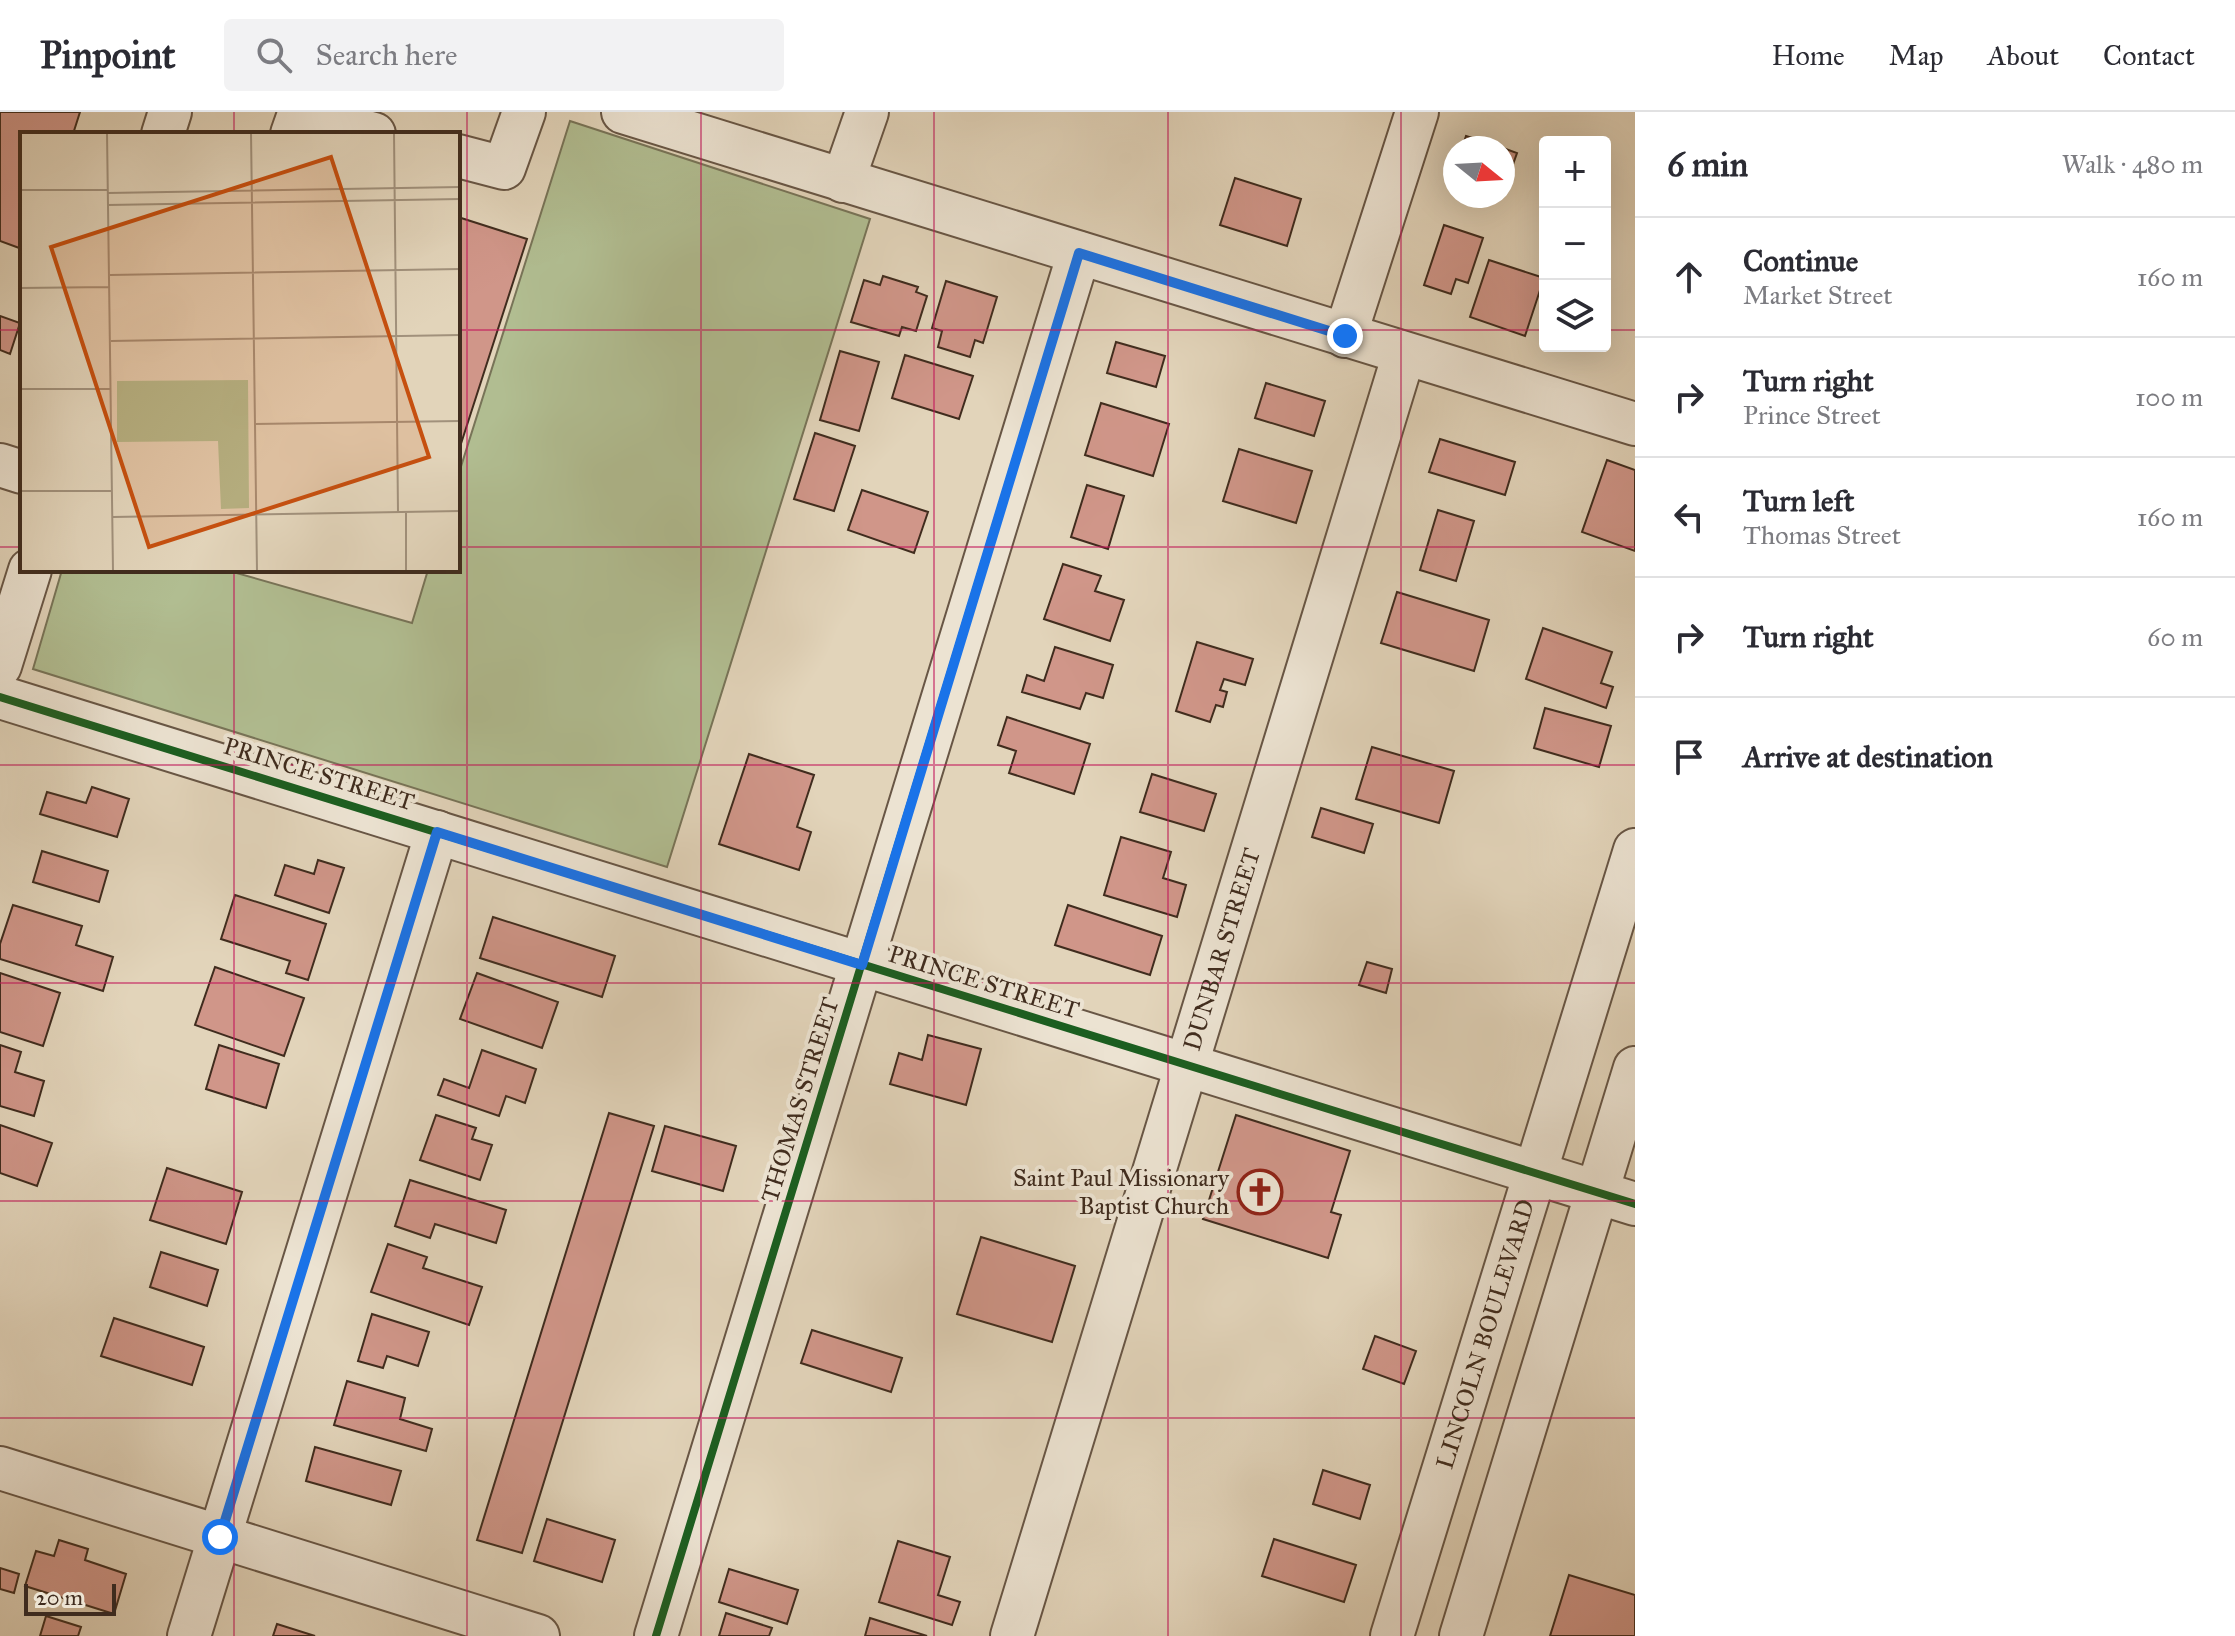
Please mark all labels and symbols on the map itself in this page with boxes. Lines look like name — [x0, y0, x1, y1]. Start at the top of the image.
inset map — [20, 132, 460, 572]
north arrow — [1443, 136, 1515, 208]
route end — [1327, 318, 1363, 354]
street label: PRINCE STREET — [220, 731, 418, 817]
street label: DUNBAR STREET — [1177, 845, 1267, 1054]
street label: PRINCE STREET — [885, 939, 1083, 1025]
street label: THOMAS STREET — [755, 994, 845, 1206]
place label: Saint Paul Missionary Baptist Church — [1013, 1163, 1230, 1221]
church icon: Saint Paul Missionary Baptist Church — [1236, 1168, 1284, 1216]
street label: LINCOLN BOULEVARD — [1430, 1196, 1541, 1473]
route start — [202, 1519, 238, 1555]
scale bar — [24, 1580, 116, 1616]

